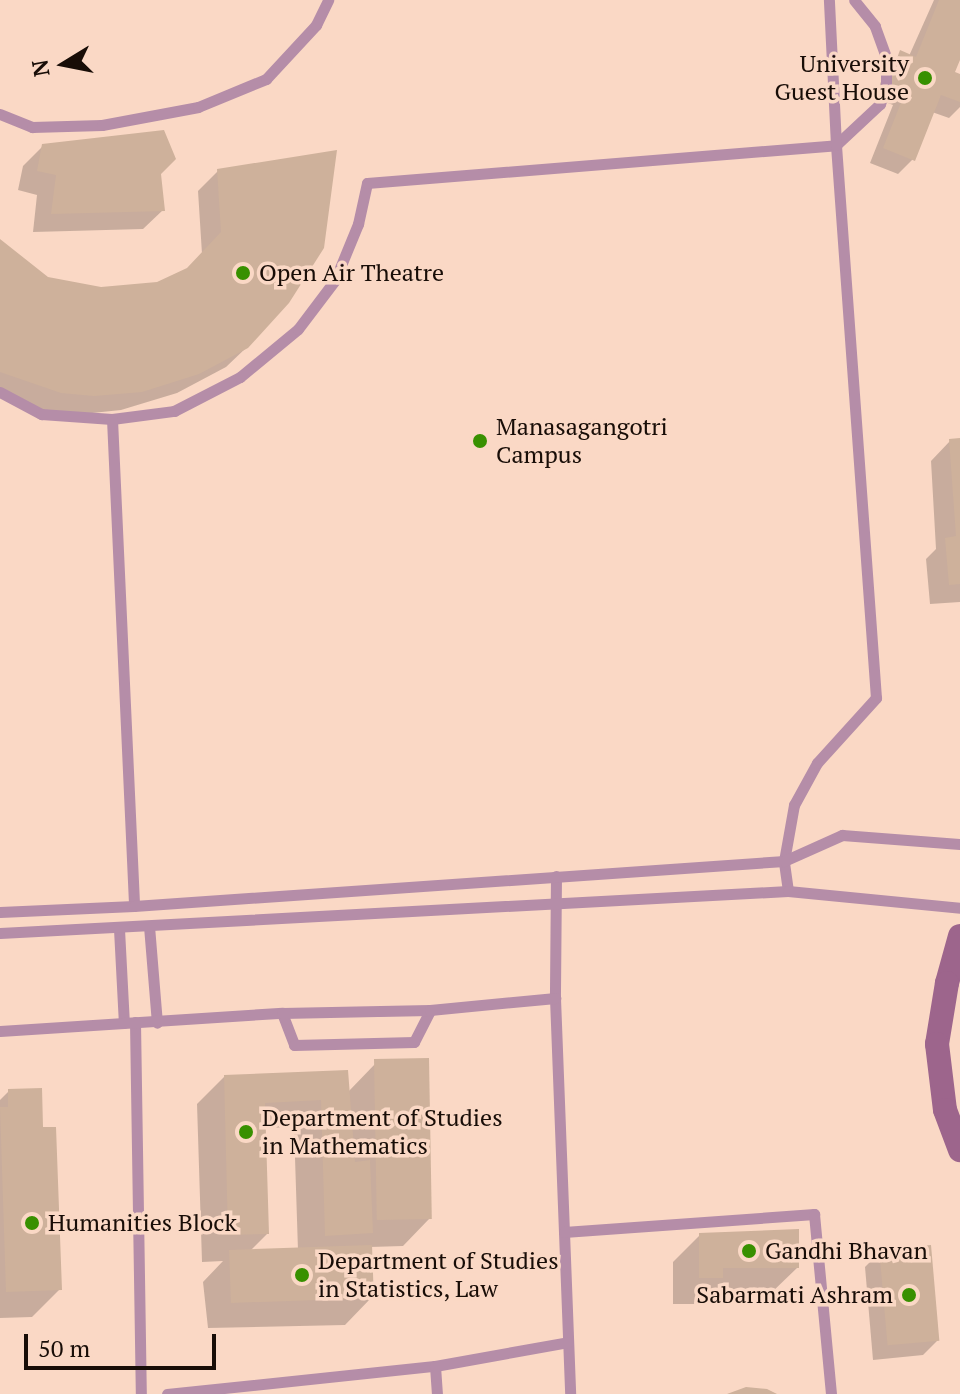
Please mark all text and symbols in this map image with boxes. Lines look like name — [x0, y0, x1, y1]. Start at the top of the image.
north arrow — [24, 24, 104, 104]
place label: University Guest House — [775, 50, 909, 106]
text: N — [24, 58, 56, 79]
marker: University Guest House — [916, 69, 934, 87]
place label: Open Air Theatre — [259, 259, 444, 287]
marker: Open Air Theatre — [234, 264, 252, 282]
place label: Manasagangotri Campus — [496, 413, 668, 469]
marker: Manasagangotri Campus — [471, 432, 489, 450]
place label: Department of Studies in Mathematics — [262, 1104, 503, 1160]
marker: Department of Studies in Mathematics — [237, 1123, 255, 1141]
place label: Humanities Block — [48, 1209, 237, 1237]
marker: Humanities Block — [23, 1214, 41, 1232]
place label: Gandhi Bhavan — [765, 1237, 928, 1265]
marker: Gandhi Bhavan — [740, 1242, 758, 1260]
place label: Department of Studies in Statistics, Law — [318, 1247, 559, 1303]
marker: Department of Studies in Statistics, Law — [293, 1266, 311, 1284]
place label: Sabarmati Ashram — [696, 1281, 893, 1309]
marker: Sabarmati Ashram — [900, 1286, 918, 1304]
scale bar — [28, 1318, 220, 1368]
text: 50 m — [38, 1332, 90, 1364]

